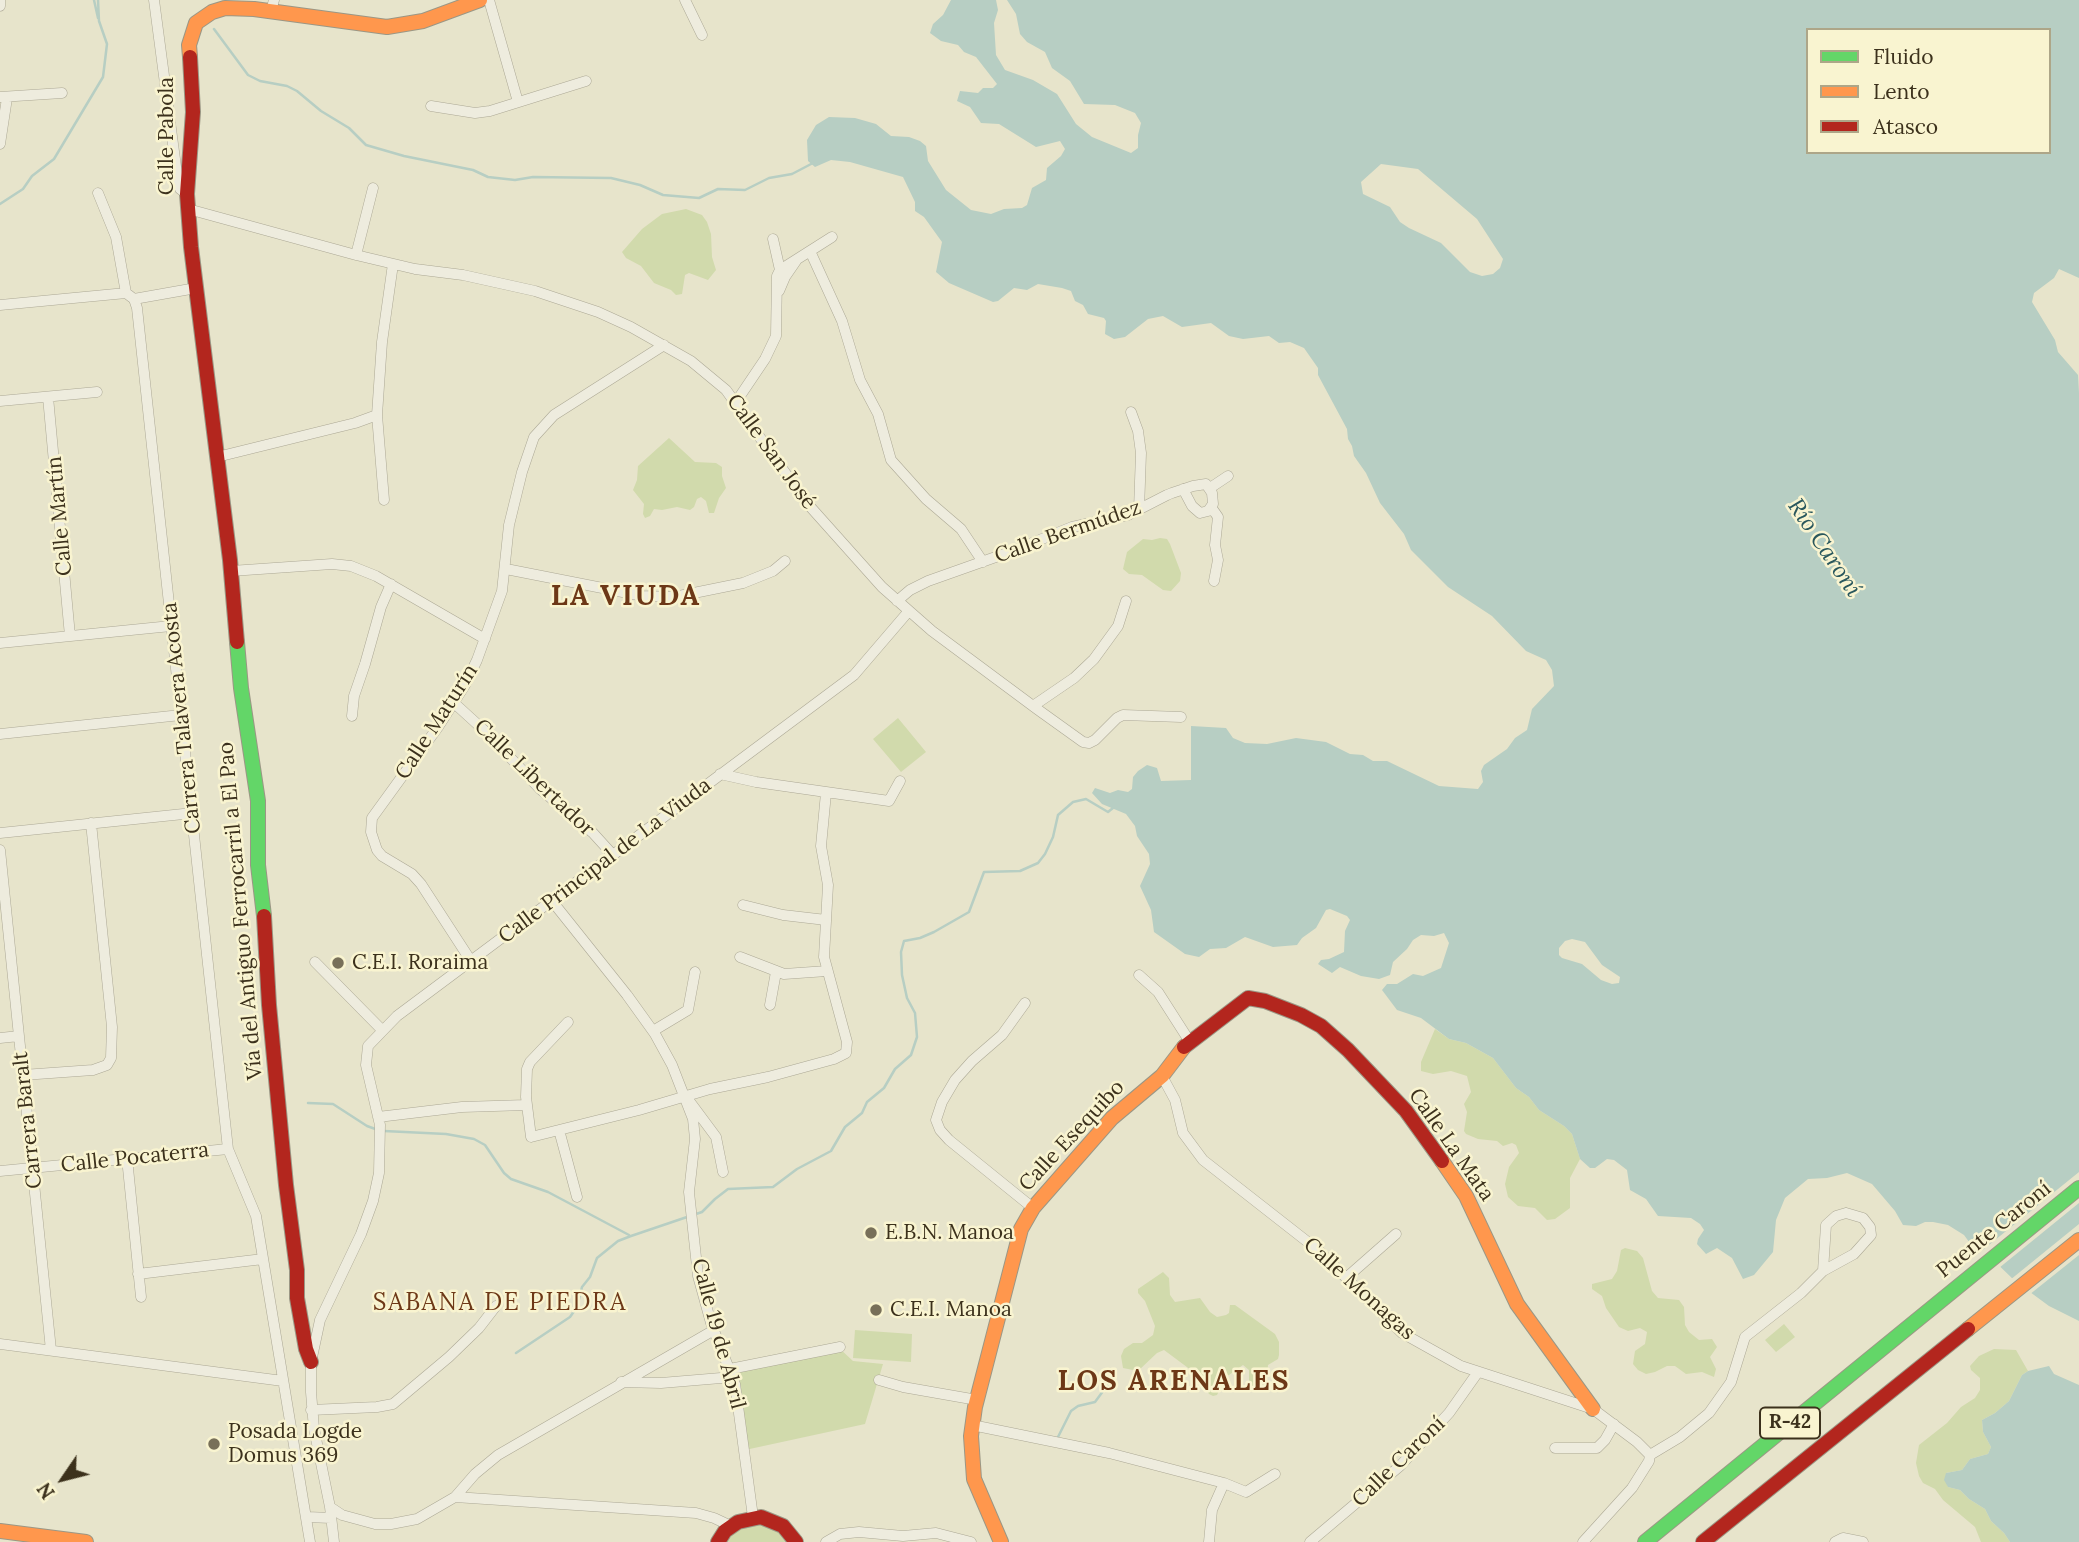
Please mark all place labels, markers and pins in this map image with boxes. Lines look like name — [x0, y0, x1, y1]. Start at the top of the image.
place label: C.E.I. Roraima — [352, 950, 488, 976]
marker: C.E.I. Roraima — [330, 955, 346, 971]
place label: E.B.N. Manoa — [885, 1220, 1014, 1246]
marker: E.B.N. Manoa — [863, 1225, 879, 1241]
place label: C.E.I. Manoa — [890, 1297, 1012, 1323]
marker: C.E.I. Manoa — [868, 1302, 884, 1318]
place label: Posada Logde Domus 369 — [228, 1419, 362, 1469]
marker: Posada Logde Domus 369 — [206, 1436, 222, 1452]

